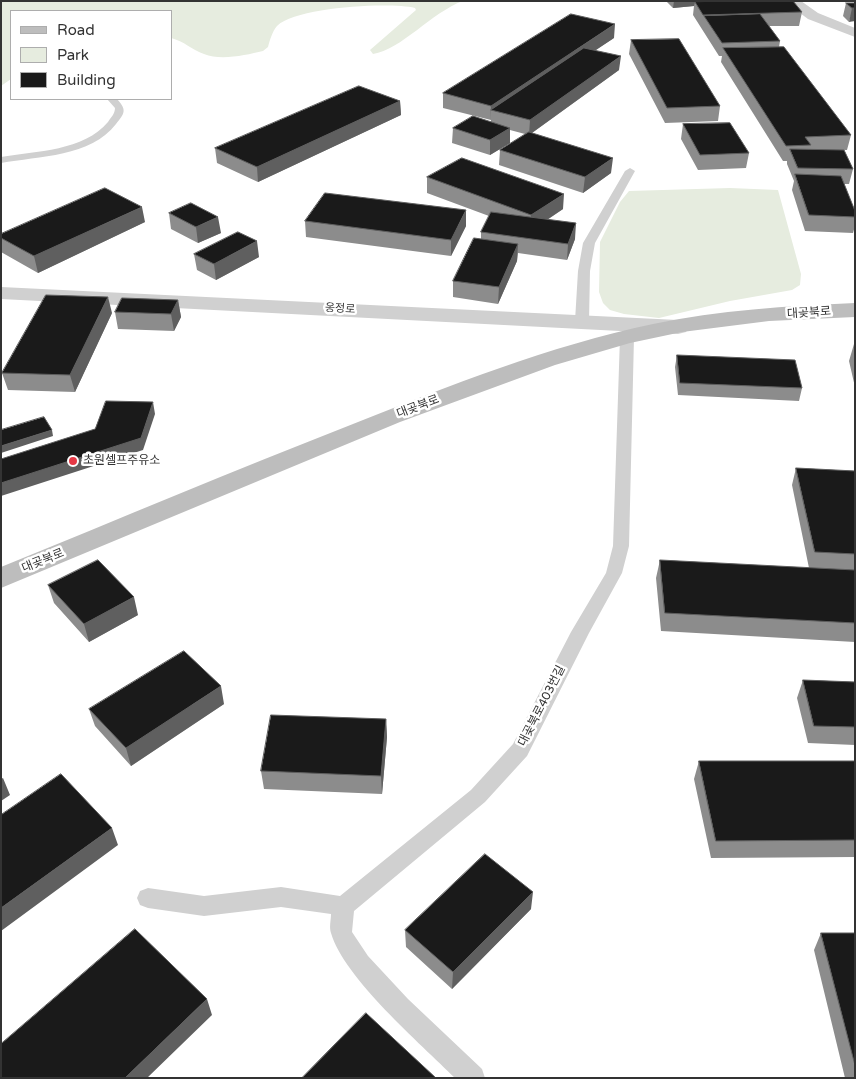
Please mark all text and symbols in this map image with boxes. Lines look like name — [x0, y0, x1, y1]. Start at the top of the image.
legend — [10, 10, 172, 100]
text: Road — [57, 21, 95, 39]
text: Park — [57, 46, 89, 64]
text: Building — [57, 71, 116, 89]
street label: 옹정로 — [324, 302, 356, 316]
street label: 대곶북로 — [786, 304, 832, 322]
street label: 대곶북로 — [395, 392, 441, 422]
place label: 초원셀프주유소 — [83, 454, 160, 468]
marker: 초원셀프주유소 — [67, 455, 79, 467]
street label: 대곶북로 — [20, 546, 66, 576]
street label: 대곶북로403번길 — [515, 663, 569, 749]

